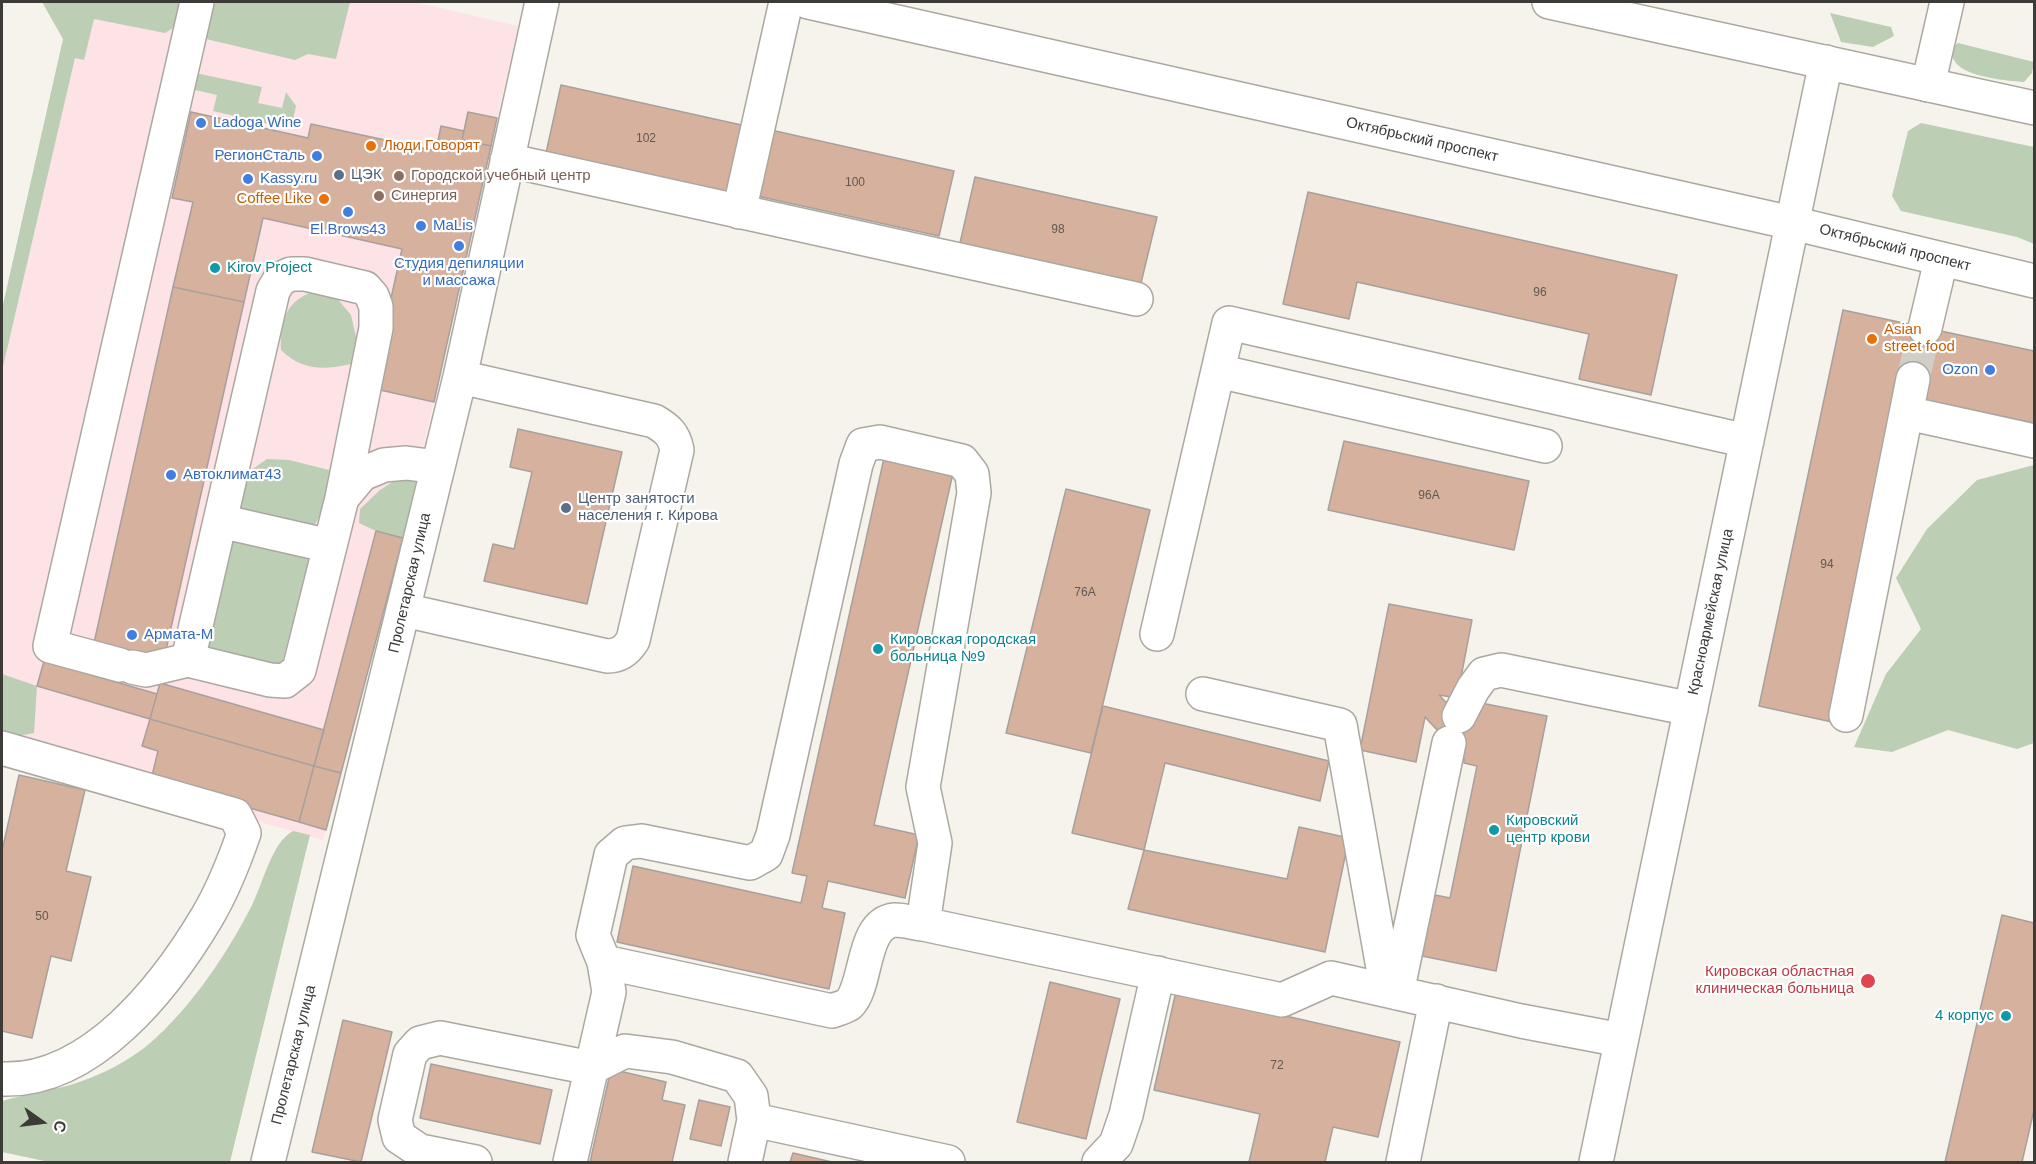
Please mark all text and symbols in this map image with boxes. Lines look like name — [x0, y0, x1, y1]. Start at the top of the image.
place label: Ladoga Wine — [213, 114, 301, 132]
street label: Октябрьский проспект — [1344, 114, 1500, 166]
marker: Ladoga Wine — [194, 116, 208, 130]
house number: 102 — [636, 132, 656, 146]
place label: Люди Говорят — [383, 137, 480, 155]
marker: Люди Говорят — [364, 139, 378, 153]
place label: РегионСталь — [214, 147, 305, 165]
marker: РегионСталь — [310, 149, 324, 163]
place label: ЦЭК — [351, 166, 382, 184]
place label: Городской учебный центр — [411, 167, 591, 185]
marker: ЦЭК — [332, 168, 346, 182]
marker: Городской учебный центр — [392, 169, 406, 183]
place label: Kassy.ru — [260, 170, 317, 188]
marker: Kassy.ru — [241, 172, 255, 186]
house number: 100 — [845, 176, 865, 190]
place label: Синергия — [391, 187, 457, 205]
marker: Синергия — [372, 189, 386, 203]
place label: Coffee Like — [236, 190, 312, 208]
marker: Coffee Like — [317, 192, 331, 206]
marker: El.Brows43 — [341, 205, 355, 219]
place label: MaLis — [433, 217, 473, 235]
marker: MaLis — [414, 219, 428, 233]
street label: Октябрьский проспект — [1817, 220, 1973, 276]
place label: El.Brows43 — [310, 221, 386, 239]
house number: 98 — [1051, 223, 1065, 237]
marker: Студия депиляции и массажа — [452, 239, 466, 253]
place label: Студия депиляции и массажа — [394, 255, 524, 290]
place label: Kirov Project — [227, 259, 312, 277]
marker: Kirov Project — [208, 261, 222, 275]
house number: 96 — [1533, 286, 1547, 300]
place label: Asian street food — [1884, 321, 1955, 356]
marker: Asian street food — [1865, 332, 1879, 346]
place label: Ozon — [1942, 361, 1978, 379]
marker: Ozon — [1983, 363, 1997, 377]
place label: Автоклимат43 — [183, 466, 281, 484]
marker: Автоклимат43 — [164, 468, 178, 482]
house number: 96А — [1418, 489, 1440, 503]
place label: Центр занятости населения г. Кирова — [578, 490, 718, 525]
marker: Центр занятости населения г. Кирова — [559, 501, 573, 515]
street label: Пролетарская улица — [385, 511, 435, 655]
street label: Красноармейская улица — [1685, 527, 1737, 697]
house number: 94 — [1820, 558, 1834, 572]
house number: 76А — [1074, 586, 1096, 600]
place label: Армата-М — [144, 626, 213, 644]
marker: Армата-М — [125, 628, 139, 642]
place label: Кировская городская больница №9 — [890, 631, 1036, 666]
marker: Кировская городская больница №9 — [871, 642, 885, 656]
place label: Кировский центр крови — [1506, 812, 1590, 847]
marker: Кировский центр крови — [1487, 823, 1501, 837]
house number: 50 — [35, 910, 49, 924]
place label: Кировская областная клиническая больница — [1696, 963, 1854, 998]
marker: Кировская областная клиническая больница — [1859, 972, 1877, 990]
street label: Пролетарская улица — [268, 983, 320, 1127]
place label: 4 корпус — [1935, 1007, 1994, 1025]
marker: 4 корпус — [1999, 1009, 2013, 1023]
house number: 72 — [1270, 1059, 1284, 1073]
north arrow — [12, 1092, 72, 1152]
text: С — [50, 1119, 70, 1134]

